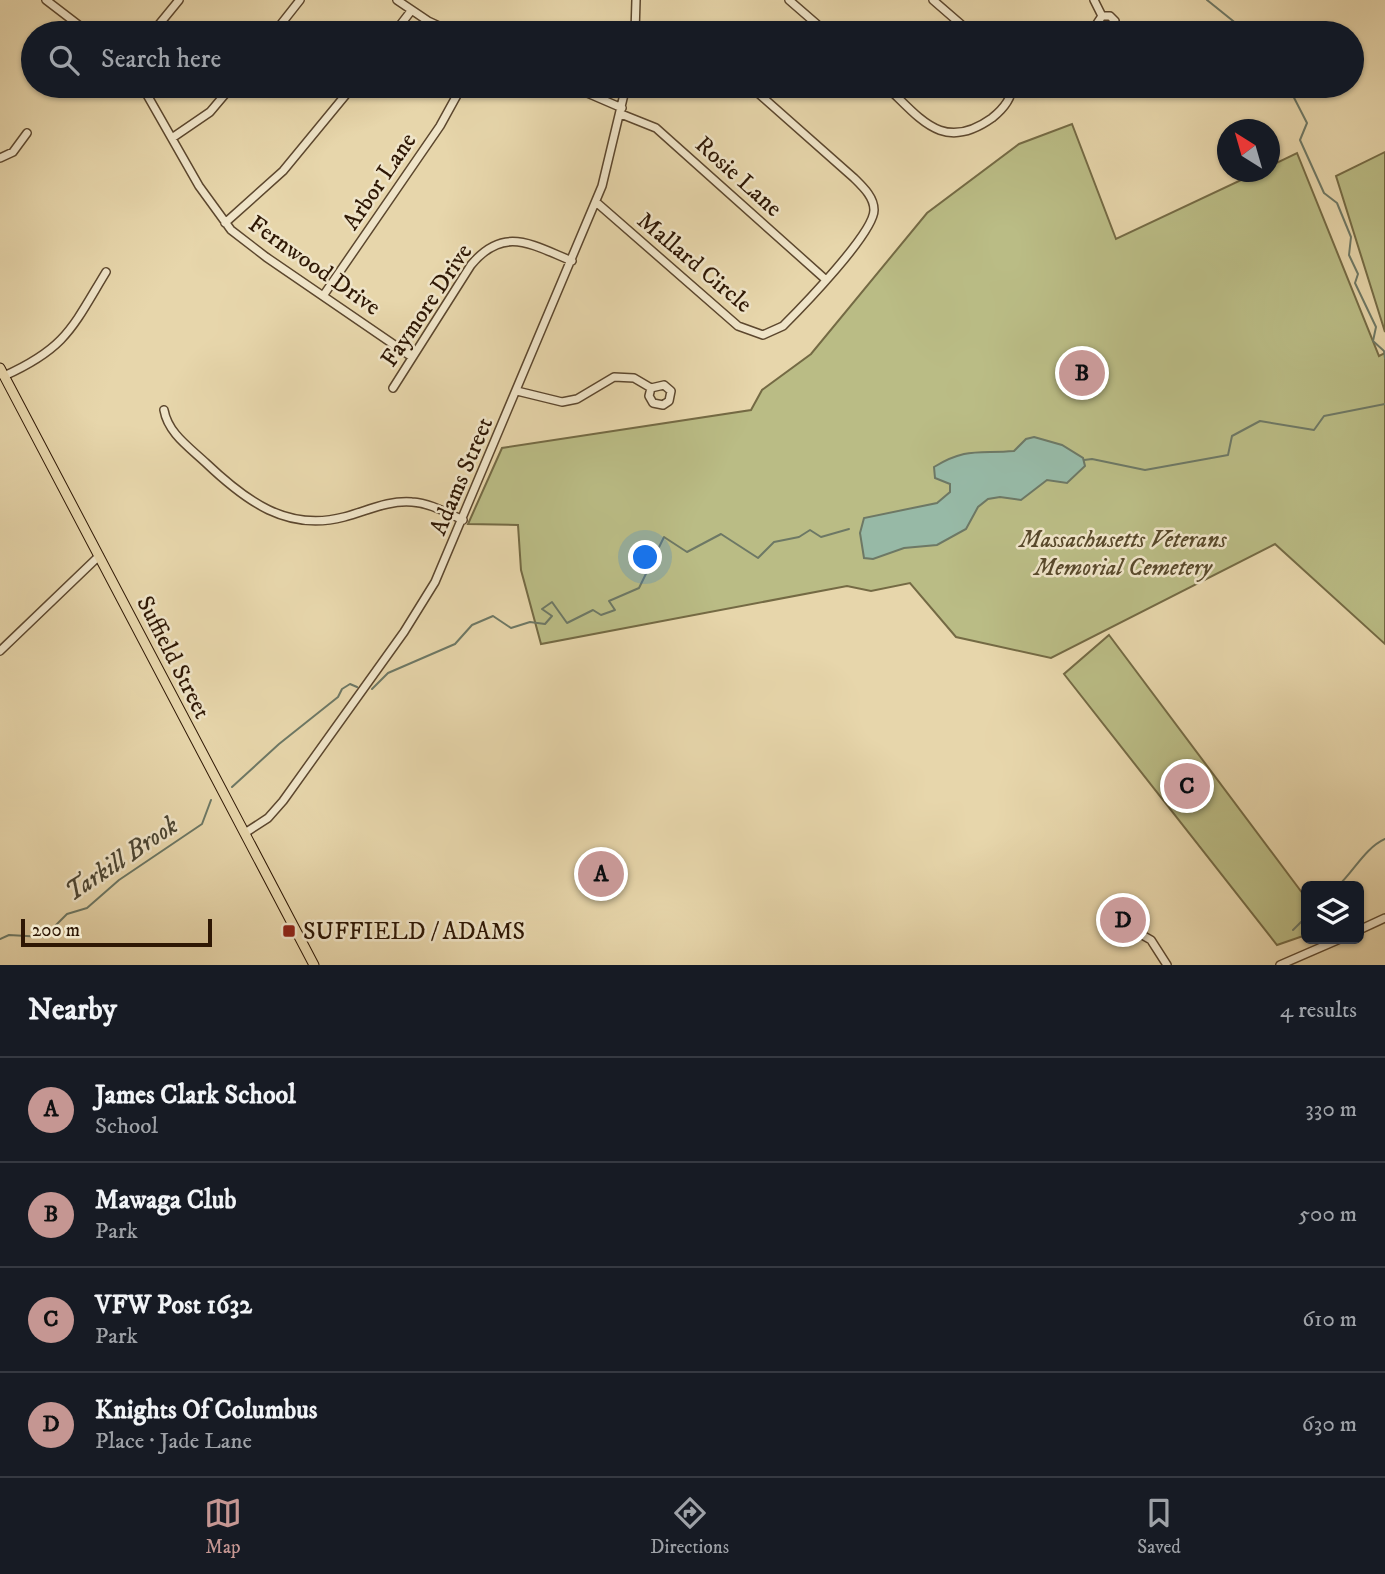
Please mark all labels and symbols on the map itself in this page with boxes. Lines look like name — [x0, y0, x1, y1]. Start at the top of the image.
north arrow — [1217, 119, 1280, 182]
street label: Arbor Lane — [336, 127, 423, 236]
street label: Rosie Lane — [689, 130, 788, 224]
street label: Mallard Circle — [631, 206, 758, 320]
street label: Fernwood Drive — [242, 209, 386, 322]
street label: Faymore Drive — [375, 238, 479, 373]
pin: B — [1059, 347, 1105, 399]
street label: Adams Street — [424, 413, 500, 540]
park label: Massachusetts Veterans Memorial Cemetery — [1017, 525, 1227, 583]
your location — [628, 540, 662, 574]
street label: Suffield Street — [129, 591, 217, 724]
pin: C — [1164, 760, 1210, 812]
water label: Tarkill Brook — [59, 809, 185, 909]
pin: A — [578, 848, 624, 900]
pin: D — [1100, 894, 1146, 946]
scale bar — [21, 916, 212, 948]
place label: SUFFIELD / ADAMS — [303, 917, 525, 947]
marker: SUFFIELD / ADAMS — [281, 923, 297, 939]

